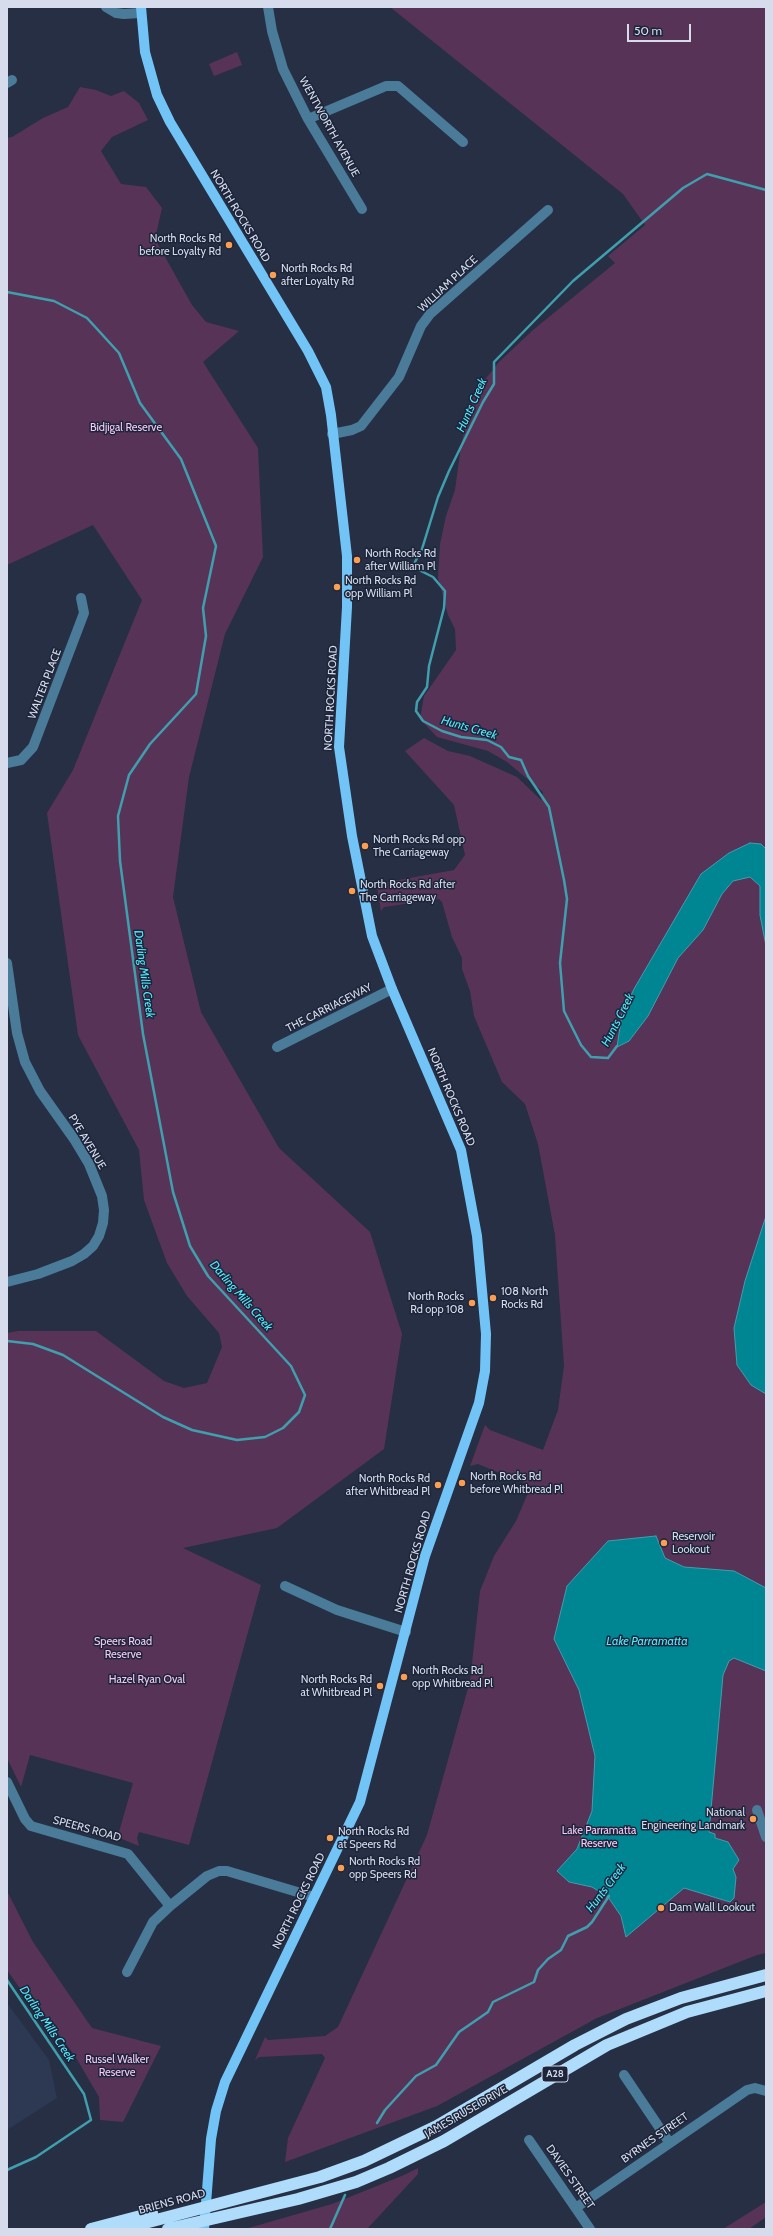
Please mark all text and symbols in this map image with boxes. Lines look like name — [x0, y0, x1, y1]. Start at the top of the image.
scale bar — [629, 16, 693, 42]
text: 50 m — [634, 23, 662, 38]
street label: WENTWORTH AVENUE — [296, 75, 362, 179]
street label: NORTH ROCKS ROAD — [207, 167, 273, 265]
place label: North Rocks Rd before Loyalty Rd — [139, 232, 221, 258]
marker: North Rocks Rd before Loyalty Rd — [224, 240, 234, 250]
street label: WILLIAM PLACE — [416, 253, 480, 315]
place label: North Rocks Rd after Loyalty Rd — [281, 262, 354, 288]
marker: North Rocks Rd after Loyalty Rd — [268, 270, 278, 280]
water label: Hunts Creek — [454, 376, 490, 434]
park label: Bidjigal Reserve — [90, 421, 162, 435]
place label: North Rocks Rd after William Pl — [365, 547, 436, 573]
marker: North Rocks Rd after William Pl — [352, 555, 362, 565]
place label: North Rocks Rd opp William Pl — [345, 574, 416, 600]
marker: North Rocks Rd opp William Pl — [332, 582, 342, 592]
street label: NORTH ROCKS ROAD — [322, 645, 340, 751]
street label: WALTER PLACE — [26, 647, 64, 721]
water label: Hunts Creek — [439, 713, 499, 743]
place label: North Rocks Rd opp The Carriageway — [373, 833, 465, 859]
marker: North Rocks Rd opp The Carriageway — [360, 841, 370, 851]
place label: North Rocks Rd after The Carriageway — [360, 878, 455, 904]
marker: North Rocks Rd after The Carriageway — [347, 886, 357, 896]
water label: Darling Mills Creek — [131, 929, 157, 1019]
street label: THE CARRIAGEWAY — [284, 981, 374, 1035]
water label: Hunts Creek — [599, 991, 637, 1049]
street label: NORTH ROCKS ROAD — [424, 1046, 478, 1148]
street label: PYE AVENUE — [65, 1112, 109, 1172]
water label: Darling Mills Creek — [207, 1258, 275, 1334]
place label: 108 North Rocks Rd — [501, 1285, 548, 1311]
place label: North Rocks Rd opp 108 — [408, 1290, 464, 1316]
marker: 108 North Rocks Rd — [488, 1293, 498, 1303]
marker: North Rocks Rd opp 108 — [467, 1298, 477, 1308]
place label: North Rocks Rd before Whitbread Pl — [470, 1470, 563, 1496]
place label: North Rocks Rd after Whitbread Pl — [346, 1472, 430, 1498]
marker: North Rocks Rd before Whitbread Pl — [457, 1478, 467, 1488]
marker: North Rocks Rd after Whitbread Pl — [433, 1480, 443, 1490]
street label: NORTH ROCKS ROAD — [392, 1509, 434, 1615]
place label: Reservoir Lookout — [672, 1530, 715, 1556]
marker: Reservoir Lookout — [659, 1538, 669, 1548]
water label: Lake Parramatta — [606, 1634, 688, 1648]
park label: Speers Road Reserve — [94, 1635, 152, 1661]
place label: North Rocks Rd opp Whitbread Pl — [412, 1664, 493, 1690]
marker: North Rocks Rd opp Whitbread Pl — [399, 1672, 409, 1682]
park label: Hazel Ryan Oval — [109, 1673, 185, 1687]
place label: North Rocks Rd at Whitbread Pl — [300, 1673, 372, 1699]
marker: North Rocks Rd at Whitbread Pl — [375, 1681, 385, 1691]
place label: National Engineering Landmark — [641, 1806, 745, 1832]
street label: SPEERS ROAD — [51, 1814, 123, 1844]
marker: National Engineering Landmark — [748, 1814, 758, 1824]
park label: Lake Parramatta Reserve — [562, 1824, 636, 1850]
place label: North Rocks Rd at Speers Rd — [338, 1825, 409, 1851]
marker: North Rocks Rd at Speers Rd — [325, 1833, 335, 1843]
street label: NORTH ROCKS ROAD — [270, 1851, 328, 1951]
place label: North Rocks Rd opp Speers Rd — [349, 1855, 420, 1881]
water label: Hunts Creek — [583, 1861, 629, 1915]
marker: North Rocks Rd opp Speers Rd — [336, 1863, 346, 1873]
place label: Dam Wall Lookout — [669, 1901, 755, 1915]
marker: Dam Wall Lookout — [656, 1903, 666, 1913]
water label: Darling Mills Creek — [16, 1983, 78, 2065]
park label: Russel Walker Reserve — [85, 2053, 149, 2079]
road number: A28 — [542, 2066, 568, 2082]
street label: JAMES RUSE DRIVE — [422, 2083, 510, 2141]
street label: BYRNES STREET — [619, 2110, 691, 2166]
street label: DAVIES STREET — [543, 2142, 597, 2212]
street label: BRIENS ROAD — [137, 2187, 207, 2217]

